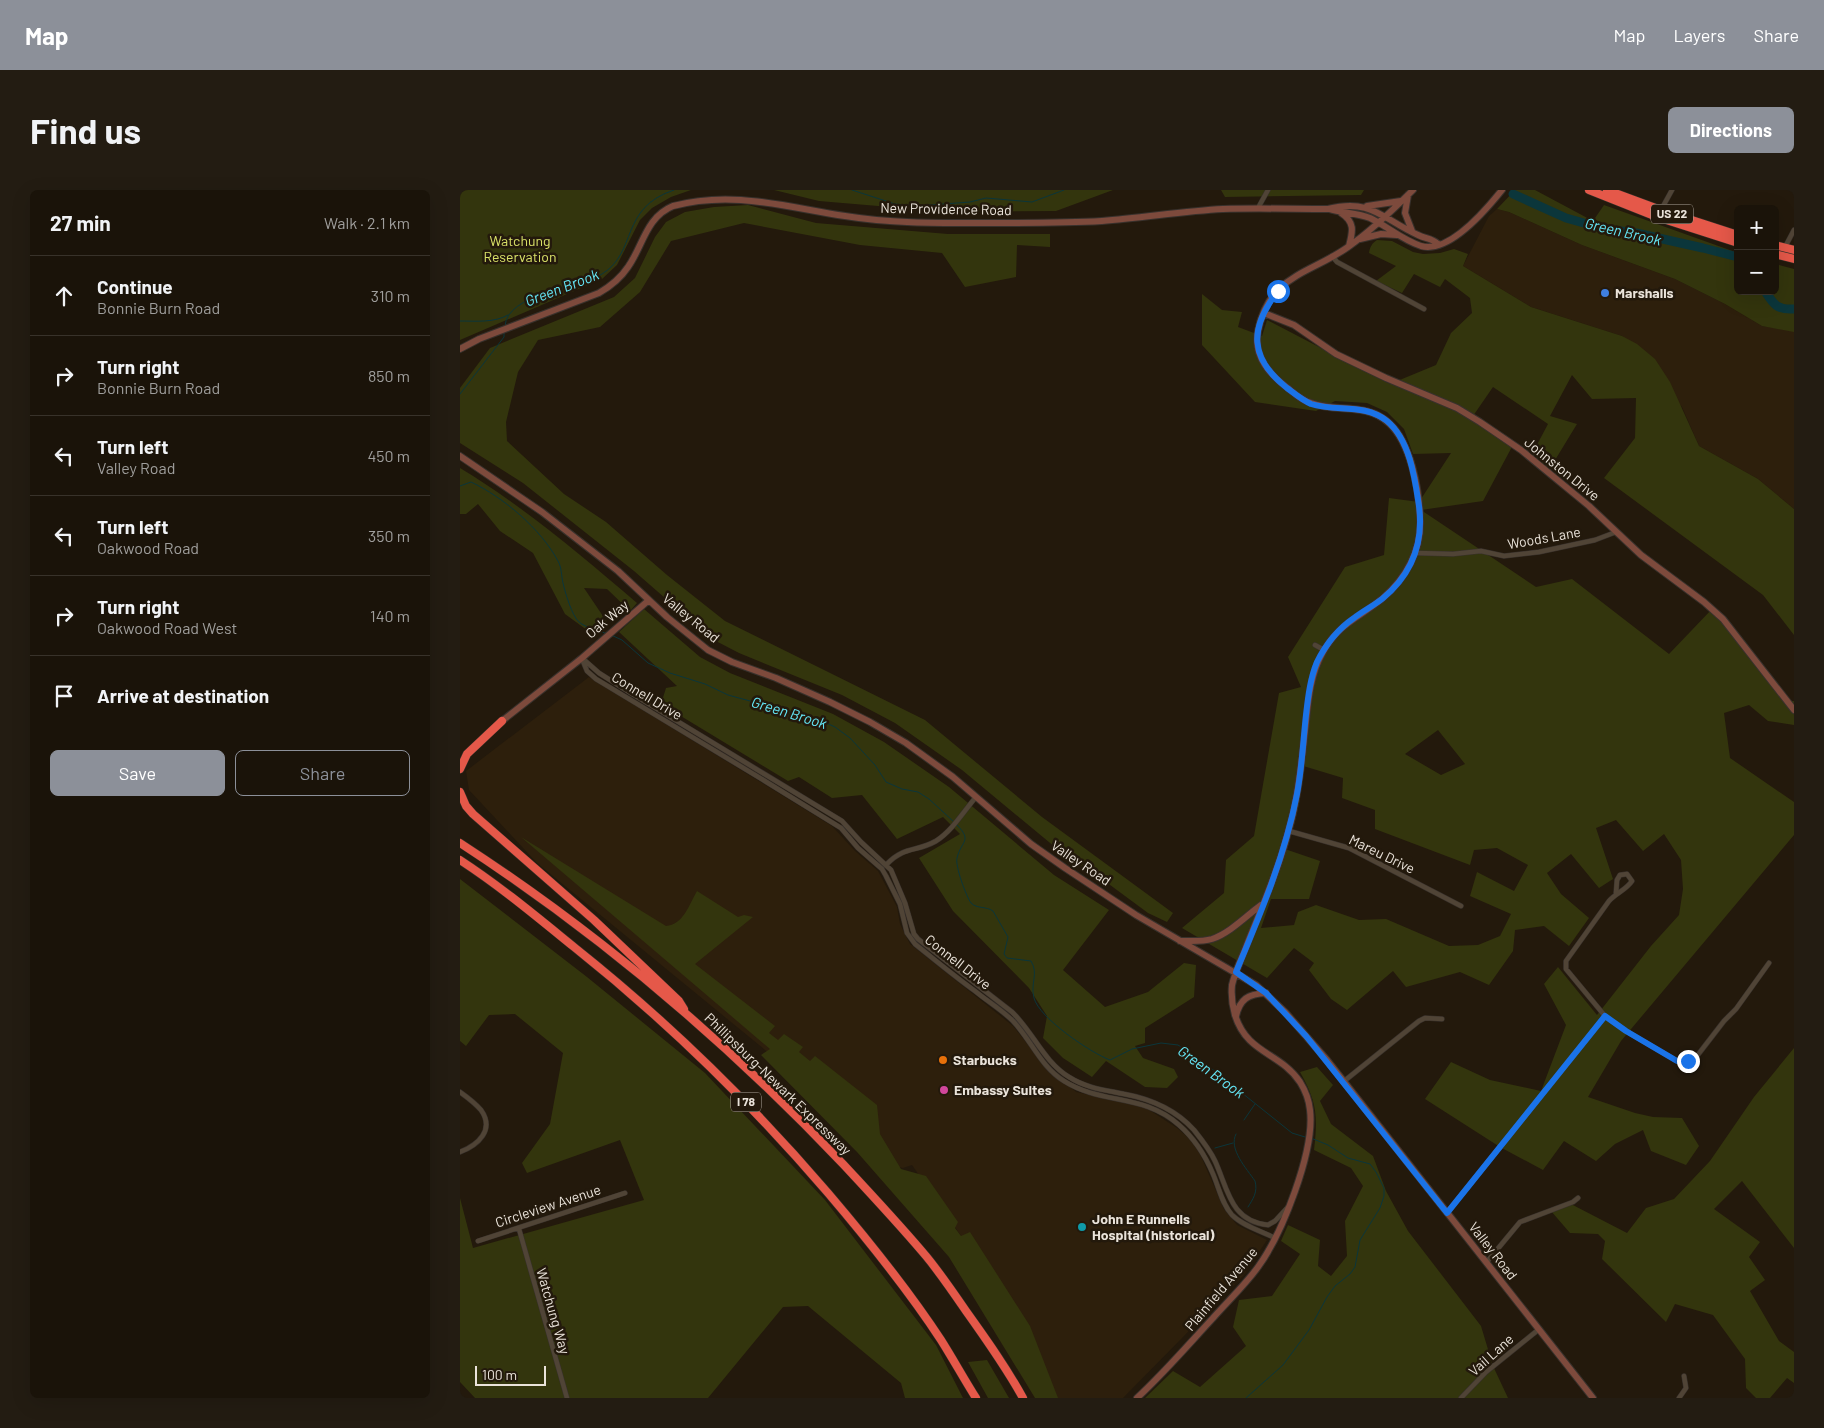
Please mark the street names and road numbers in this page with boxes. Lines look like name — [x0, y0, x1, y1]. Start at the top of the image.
street label: New Providence Road — [880, 199, 1012, 218]
road number: US 22 — [1651, 204, 1693, 224]
street label: Johnston Drive — [1521, 433, 1603, 504]
street label: Woods Lane — [1506, 523, 1582, 552]
street label: Valley Road — [659, 589, 723, 646]
street label: Oak Way — [582, 595, 632, 641]
street label: Connell Drive — [609, 668, 686, 723]
street label: Mareu Drive — [1347, 830, 1418, 877]
street label: Valley Road — [1048, 836, 1114, 889]
street label: Connell Drive — [922, 931, 995, 993]
street label: Phillipsburg-Newark Expressway — [702, 1009, 856, 1159]
road number: I 78 — [731, 1092, 761, 1112]
street label: Circleview Avenue — [493, 1180, 603, 1231]
street label: Valley Road — [1466, 1218, 1521, 1283]
street label: Plainfield Avenue — [1181, 1243, 1261, 1334]
street label: Watchung Way — [533, 1266, 574, 1356]
street label: Vail Lane — [1465, 1330, 1517, 1379]

